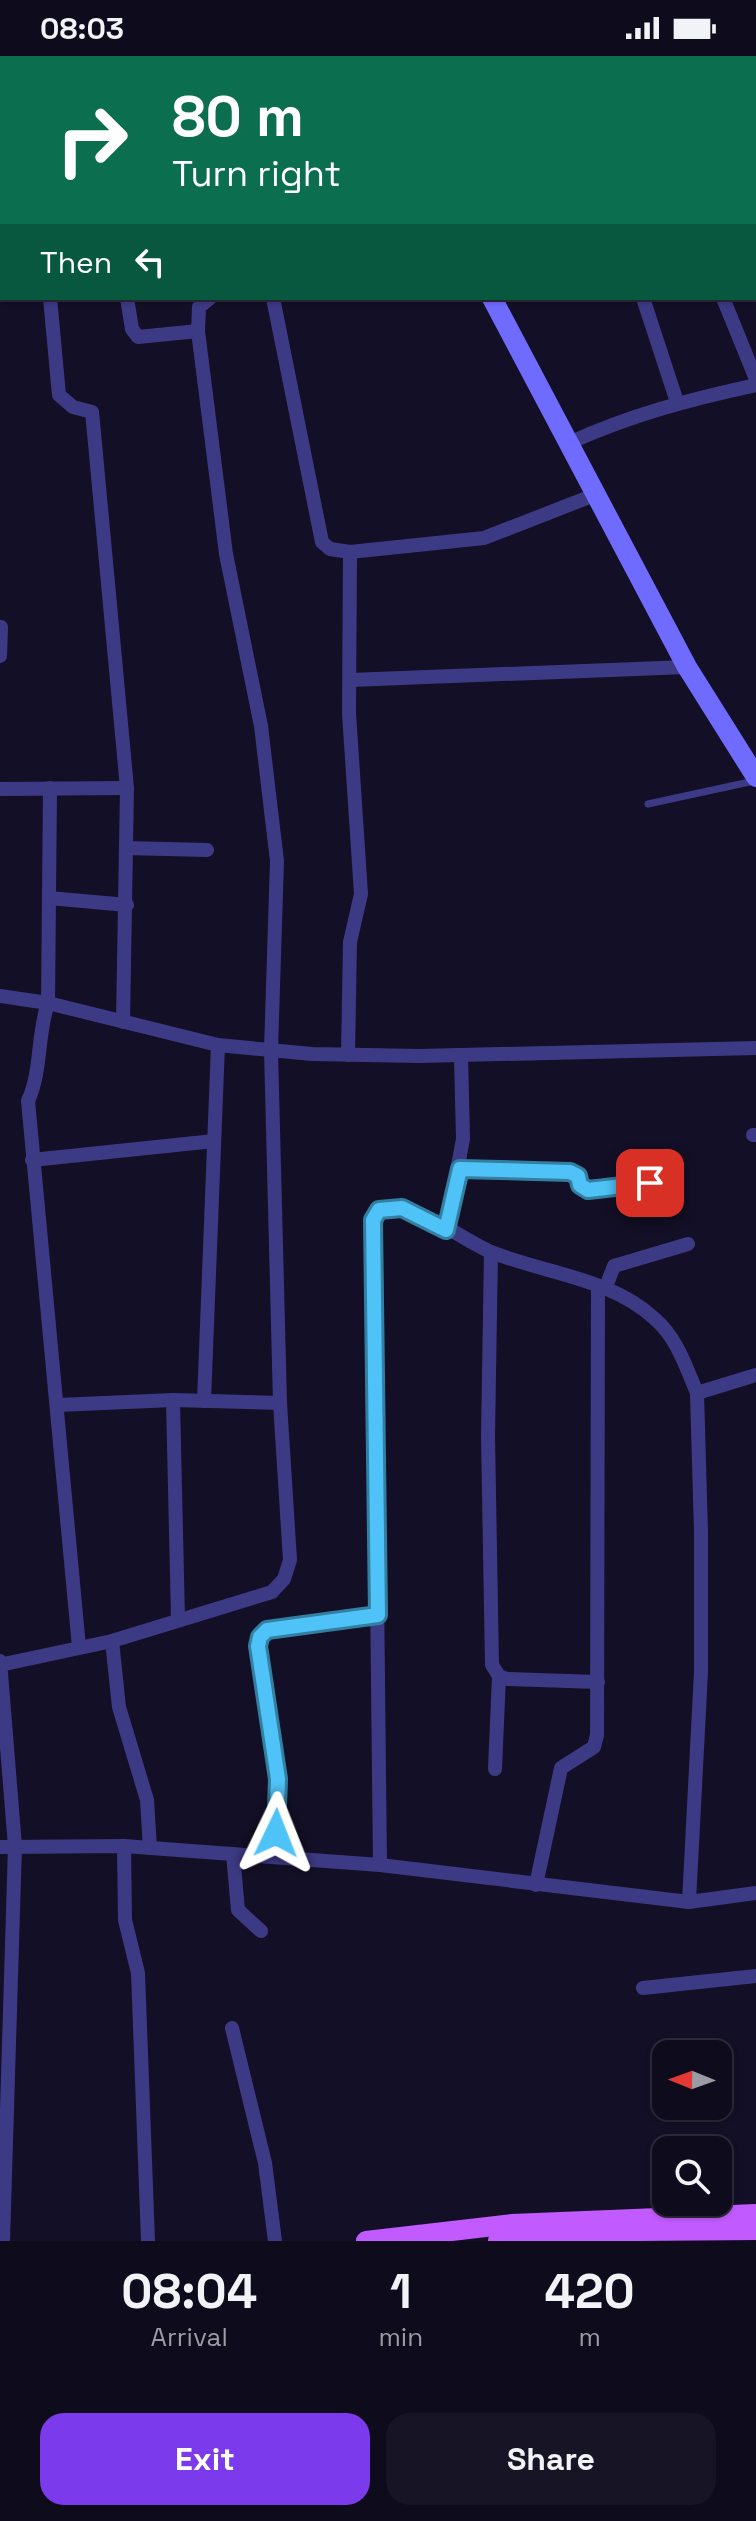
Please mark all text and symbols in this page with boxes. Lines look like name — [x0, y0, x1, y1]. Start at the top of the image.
text: 08:03 — [40, 9, 124, 48]
text: 80 m — [172, 81, 304, 152]
icon: right — [40, 88, 144, 192]
text: Turn right — [172, 151, 341, 197]
icon: left — [128, 240, 172, 284]
text: Then — [40, 243, 112, 282]
pin — [616, 1149, 684, 1217]
icon: arrive — [628, 1161, 672, 1205]
position arrow — [234, 1791, 318, 1875]
north arrow — [652, 2040, 732, 2120]
map controls — [652, 2040, 732, 2216]
button: search — [652, 2136, 732, 2216]
text: 08:04 — [121, 2261, 257, 2322]
text: 1 — [390, 2261, 412, 2322]
text: 420 — [545, 2261, 635, 2322]
text: Arrival — [151, 2320, 228, 2354]
text: min — [379, 2320, 423, 2354]
text: m — [578, 2320, 601, 2354]
button: Exit — [40, 2413, 370, 2505]
button: Share — [386, 2413, 716, 2505]

